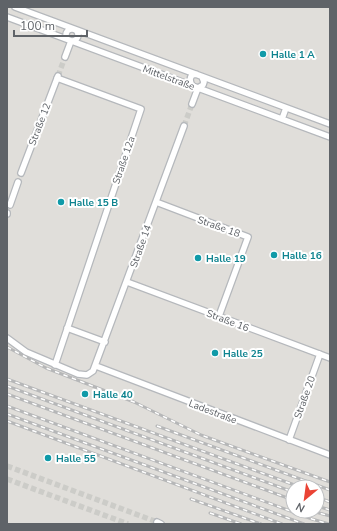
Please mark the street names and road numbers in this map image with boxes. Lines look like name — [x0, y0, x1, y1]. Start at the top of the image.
street label: Mittelstraße — [141, 62, 197, 94]
street label: Straße 12 — [25, 101, 54, 148]
street label: Straße 12a — [109, 134, 139, 186]
street label: Straße 18 — [195, 213, 242, 241]
street label: Straße 14 — [127, 223, 155, 270]
street label: Straße 16 — [204, 306, 251, 335]
street label: Straße 20 — [291, 374, 319, 421]
street label: Ladestraße — [187, 396, 239, 428]

